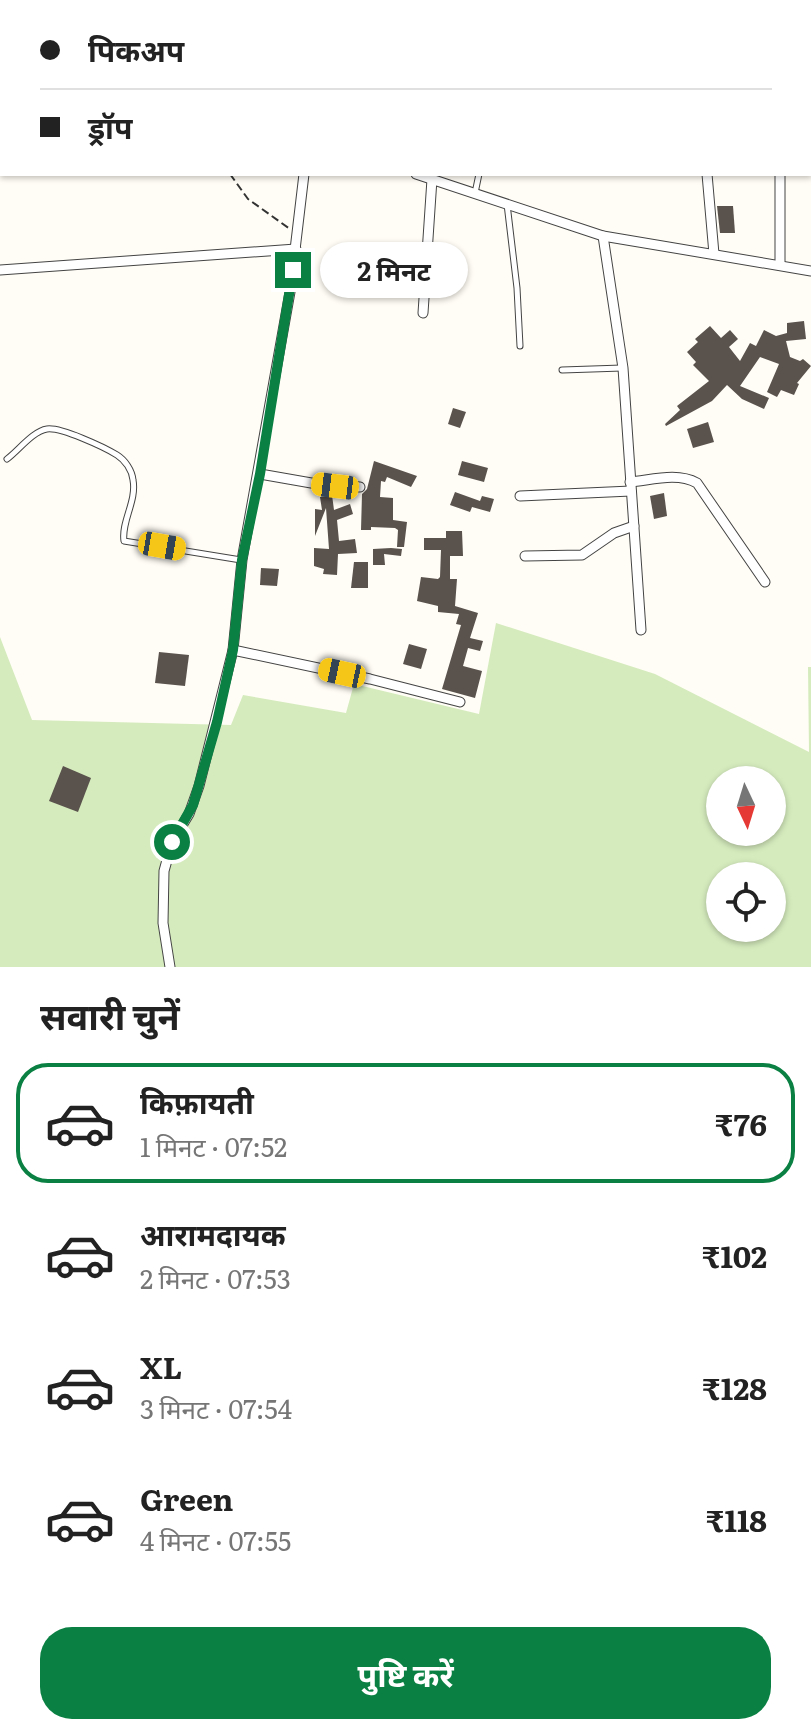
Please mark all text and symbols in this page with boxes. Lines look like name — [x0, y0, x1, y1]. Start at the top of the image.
text: पिकअप — [88, 27, 184, 71]
text: ड्रॉप — [88, 104, 132, 148]
callout: 2 मिनट — [321, 242, 469, 298]
text: 2 मिनट — [357, 250, 431, 289]
route end — [275, 252, 311, 288]
car — [310, 471, 360, 501]
car — [136, 530, 188, 562]
car — [316, 656, 368, 690]
north arrow — [706, 766, 786, 846]
map controls — [706, 766, 786, 942]
route start — [154, 824, 190, 860]
button: locate — [706, 862, 786, 942]
text: सवारी चुनें — [40, 988, 180, 1041]
text: किफ़ायती — [140, 1079, 254, 1123]
icon: car — [44, 1087, 116, 1159]
text: ₹76 — [715, 1101, 767, 1145]
text: 1 मिनट · 07:52 — [140, 1126, 287, 1165]
text: आरामदायक — [140, 1211, 286, 1255]
icon: car — [44, 1219, 116, 1291]
text: ₹102 — [702, 1233, 767, 1277]
text: 2 मिनट · 07:53 — [140, 1258, 291, 1297]
text: XL — [140, 1344, 182, 1388]
icon: car — [44, 1351, 116, 1423]
text: ₹128 — [702, 1365, 767, 1409]
text: 3 मिनट · 07:54 — [140, 1388, 292, 1427]
text: Green — [140, 1476, 233, 1520]
icon: car — [44, 1483, 116, 1555]
text: ₹118 — [706, 1497, 767, 1541]
text: 4 मिनट · 07:55 — [140, 1520, 291, 1559]
button: पुष्टि करें — [40, 1627, 771, 1719]

